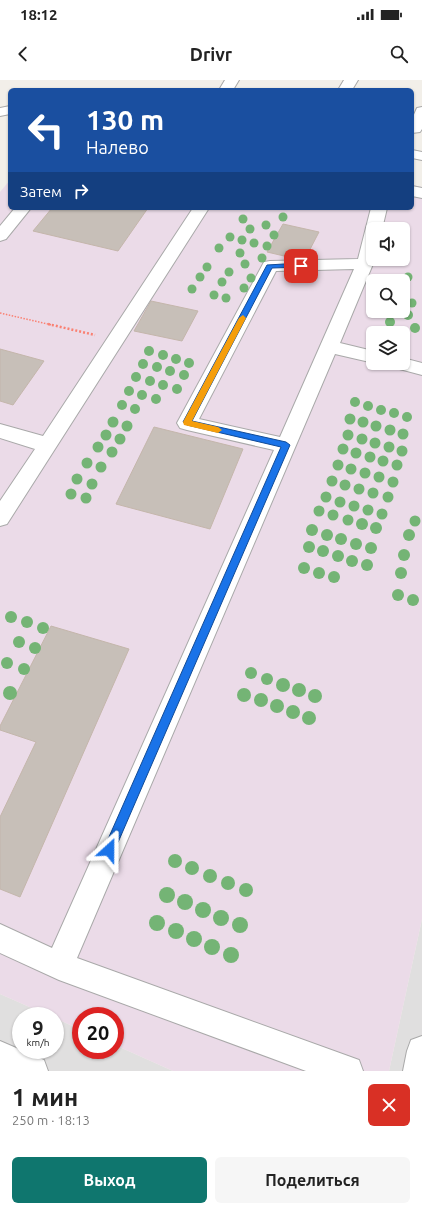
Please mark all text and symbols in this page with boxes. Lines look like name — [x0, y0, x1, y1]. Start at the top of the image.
text: 18:12 — [20, 6, 58, 23]
icon: back — [12, 43, 34, 65]
icon: search — [388, 43, 410, 65]
text: Drivr — [190, 44, 232, 64]
icon: left — [20, 104, 72, 156]
text: 130 m — [86, 104, 164, 135]
text: Налево — [86, 137, 149, 157]
icon: right — [70, 180, 92, 202]
text: Затем — [20, 183, 62, 200]
map controls — [366, 222, 410, 370]
button: sound — [366, 222, 410, 266]
pin — [284, 249, 318, 283]
icon: arrive — [290, 255, 312, 277]
button: search — [366, 274, 410, 318]
button: layers — [366, 326, 410, 370]
position arrow — [88, 829, 130, 871]
speed limit sign: 20 — [72, 1007, 124, 1059]
text: 9 — [32, 1016, 44, 1039]
text: km/h — [26, 1037, 50, 1048]
text: 1 мин — [12, 1084, 78, 1111]
button: close — [368, 1084, 410, 1126]
text: 250 m · 18:13 — [12, 1113, 90, 1127]
button: Выход — [12, 1157, 207, 1203]
button: Поделиться — [215, 1157, 410, 1203]

